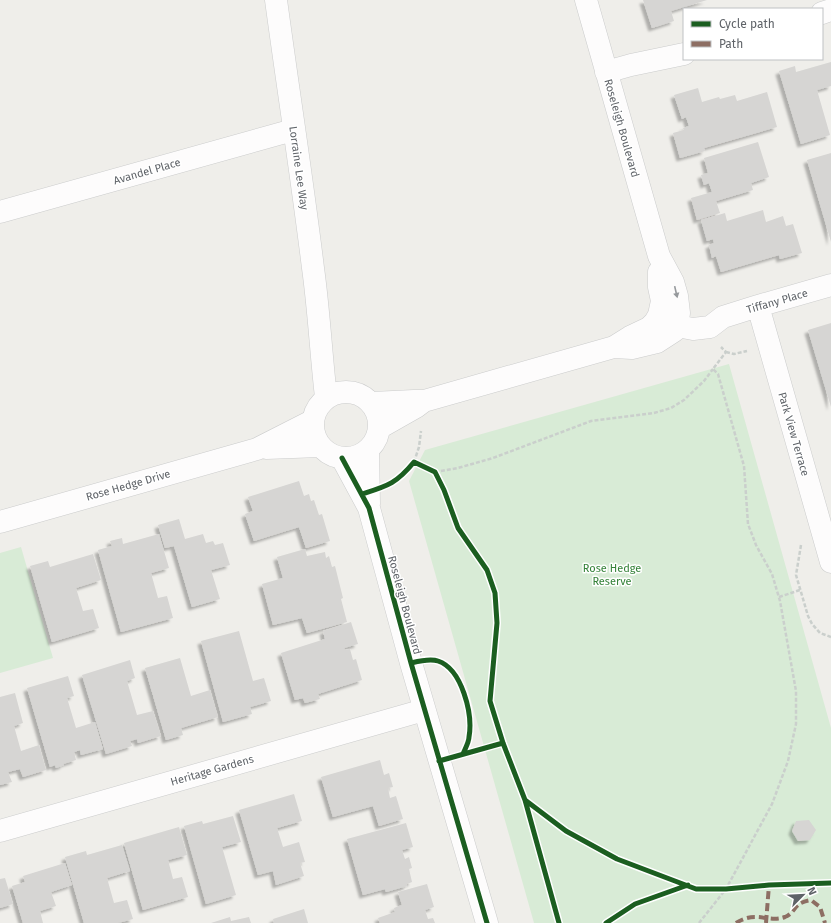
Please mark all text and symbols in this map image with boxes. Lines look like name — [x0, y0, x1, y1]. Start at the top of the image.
legend — [683, 8, 823, 60]
text: Cycle path — [719, 17, 775, 31]
text: Path — [719, 37, 743, 51]
street label: Roseleigh Boulevard — [601, 77, 642, 179]
street label: Lorraine Lee Way — [286, 125, 311, 211]
street label: Avandel Place — [112, 156, 182, 187]
one-way arrow — [673, 285, 679, 298]
street label: Tiffany Place — [745, 287, 809, 316]
street label: Park View Terrace — [775, 391, 812, 478]
street label: Rose Hedge Drive — [84, 467, 172, 504]
street label: Roseleigh Boulevard — [385, 554, 424, 656]
park label: Rose Hedge Reserve — [583, 562, 641, 588]
street label: Heritage Gardens — [169, 752, 255, 789]
north arrow — [783, 875, 823, 915]
text: N — [804, 885, 819, 897]

